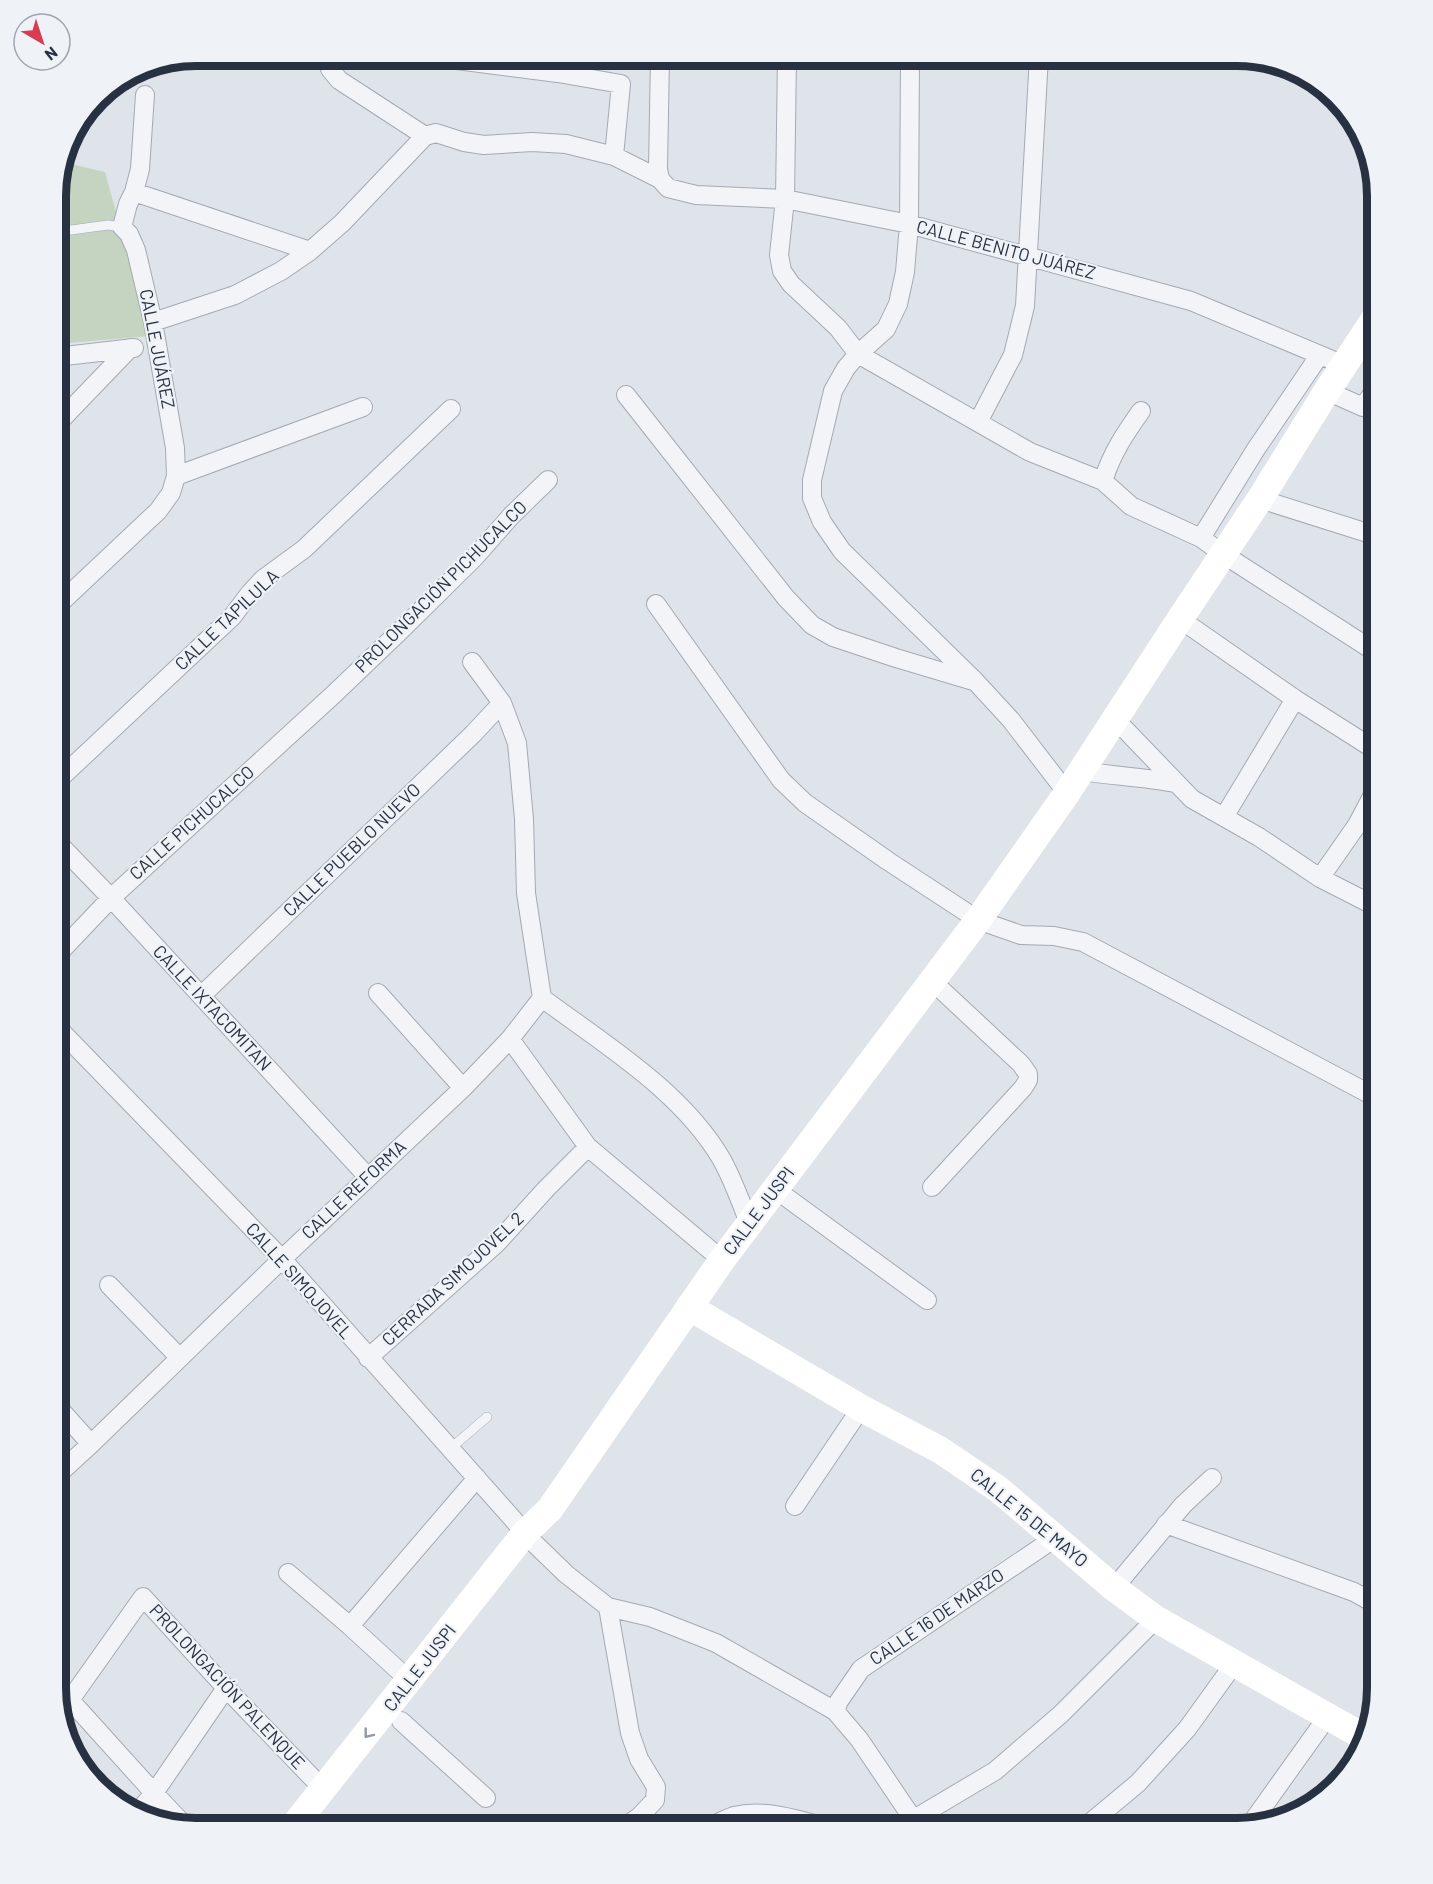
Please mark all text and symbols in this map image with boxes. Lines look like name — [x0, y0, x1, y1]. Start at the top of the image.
north arrow — [12, 12, 72, 72]
text: N — [42, 43, 62, 65]
street label: CALLE BENITO JUÁREZ — [914, 215, 1098, 284]
street label: CALLE JUÁREZ — [136, 287, 180, 410]
street label: PROLONGACIÓN PICHUCALCO — [350, 496, 531, 677]
street label: CALLE TAPILULA — [170, 564, 283, 674]
street label: CALLE PICHUCALCO — [124, 760, 258, 884]
street label: CALLE PUEBLO NUEVO — [278, 778, 425, 921]
street label: CALLE IXTACOMITAN — [149, 940, 277, 1075]
street label: CALLE REFORMA — [297, 1135, 410, 1243]
street label: CALLE JUSPI — [718, 1162, 798, 1259]
street label: CERRADA SIMOJOVEL 2 — [377, 1207, 528, 1350]
street label: CALLE SIMOJOVEL — [242, 1218, 358, 1343]
street label: CALLE 15 DE MAYO — [966, 1463, 1093, 1571]
street label: CALLE 16 DE MARZO — [865, 1563, 1008, 1669]
street label: PROLONGACIÓN PALENQUE — [145, 1599, 310, 1774]
street label: CALLE JUSPI — [378, 1619, 460, 1715]
one-way arrow — [364, 1727, 375, 1738]

